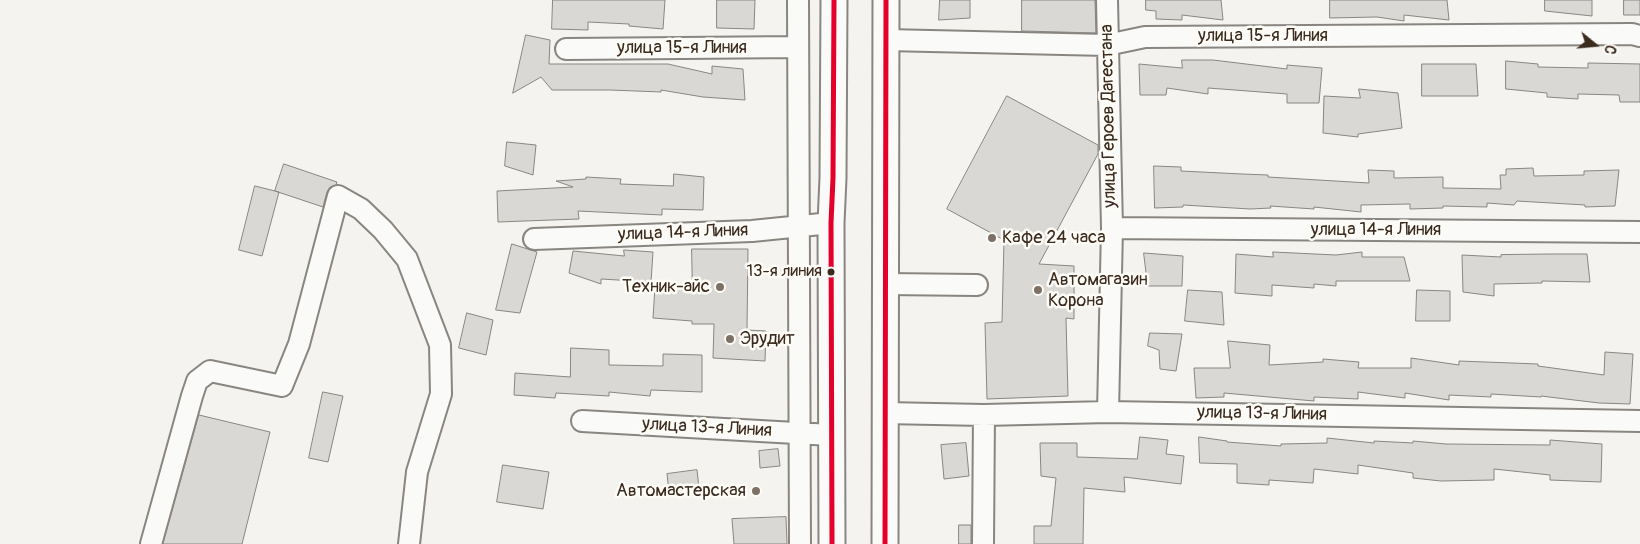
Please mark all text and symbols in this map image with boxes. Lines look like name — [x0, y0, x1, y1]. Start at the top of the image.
north arrow — [1570, 20, 1620, 70]
street label: улица Героев Дагестана — [1097, 24, 1121, 208]
street label: улица 15-я Линия — [1198, 25, 1328, 47]
street label: улица 15-я Линия — [617, 37, 747, 59]
text: С — [1600, 43, 1619, 56]
street label: улица 14-я Линия — [1311, 219, 1441, 241]
street label: улица 14-я Линия — [617, 220, 749, 246]
place label: Кафе 24 часа — [1002, 227, 1106, 249]
marker: Кафе 24 часа — [986, 232, 998, 244]
place label: 13-я линия — [746, 262, 822, 282]
marker: 13-я линия — [826, 267, 836, 277]
place label: Автомагазин Корона — [1048, 269, 1148, 312]
place label: Техник-айс — [622, 276, 710, 298]
marker: Техник-айс — [714, 281, 726, 293]
marker: Автомагазин Корона — [1032, 284, 1044, 296]
place label: Эрудит — [740, 328, 795, 350]
marker: Эрудит — [724, 333, 736, 345]
street label: улица 13-я Линия — [1197, 402, 1327, 426]
street label: улица 13-я Линия — [641, 414, 773, 442]
place label: Автомастерская — [616, 480, 746, 502]
marker: Автомастерская — [750, 485, 762, 497]

